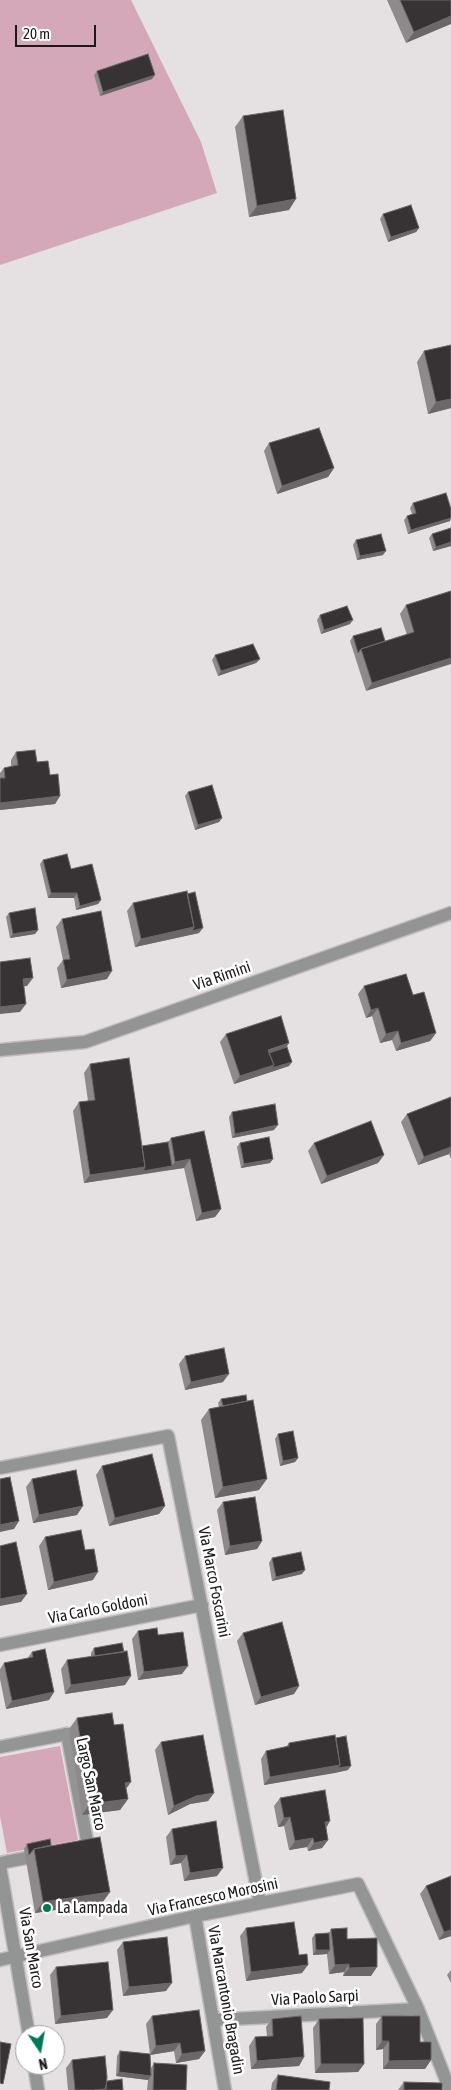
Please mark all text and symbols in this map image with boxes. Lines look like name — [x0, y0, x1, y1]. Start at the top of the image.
scale bar — [18, 15, 99, 47]
text: 20 m — [23, 25, 50, 42]
street label: Via Rimini — [191, 957, 253, 995]
street label: Via Marco Foscarini — [194, 1525, 234, 1639]
street label: Via Carlo Goldoni — [47, 1590, 149, 1628]
street label: Largo San Marco — [72, 1736, 110, 1832]
street label: Via Francesco Morosini — [146, 1874, 280, 1920]
place label: La Lampada — [57, 1898, 128, 1918]
marker: La Lampada — [41, 1902, 53, 1914]
street label: Via San Marco — [14, 1906, 48, 1990]
street label: Via Marcantonio Bragadin — [203, 1924, 249, 2076]
street label: Via Paolo Sarpi — [271, 1986, 359, 2010]
north arrow — [15, 2025, 65, 2075]
text: N — [37, 2055, 49, 2072]

